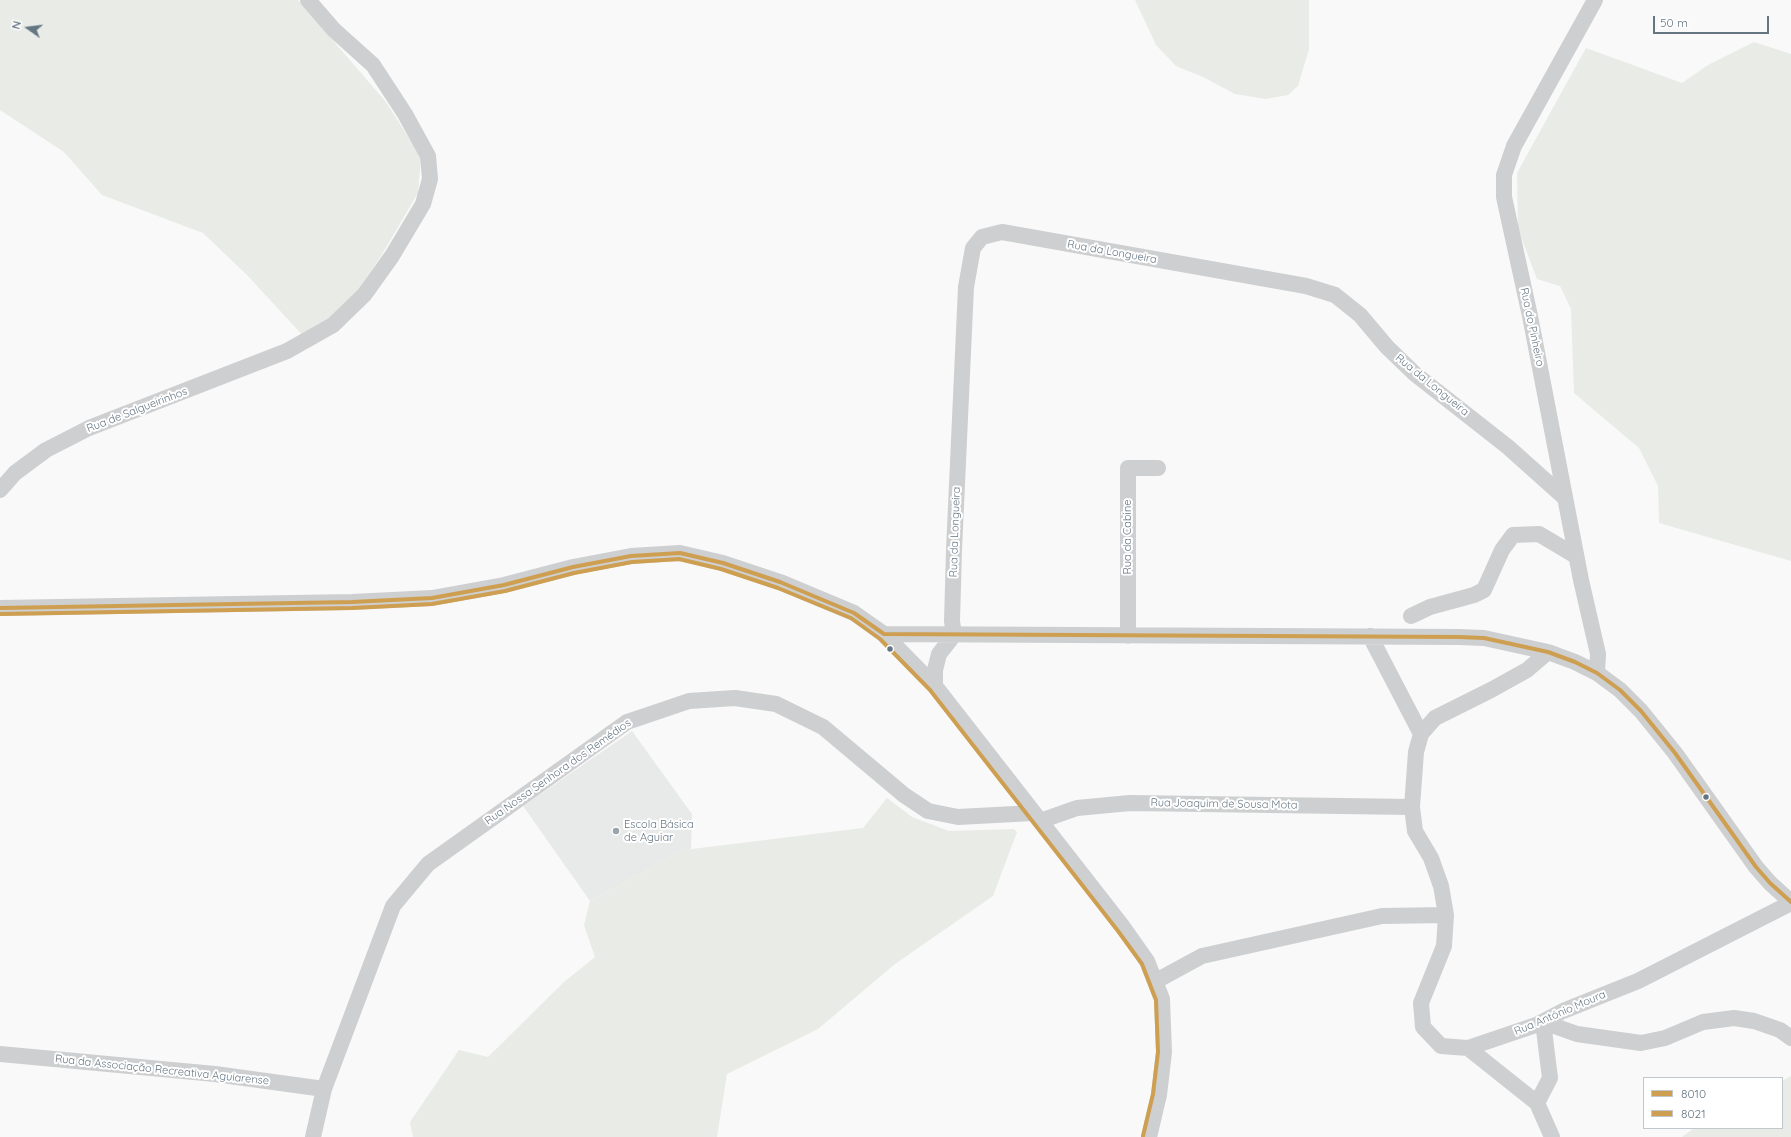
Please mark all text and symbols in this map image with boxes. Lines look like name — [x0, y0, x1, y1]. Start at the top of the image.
north arrow — [8, 8, 48, 48]
scale bar — [1655, 8, 1771, 34]
text: 50 m — [1660, 15, 1688, 30]
text: N — [9, 19, 24, 31]
street label: Rua da Longueira — [1066, 238, 1158, 266]
street label: Rua do Pinheiro — [1517, 286, 1547, 368]
street label: Rua da Longueira — [1393, 351, 1471, 419]
street label: Rua de Salgueirinhos — [85, 385, 189, 435]
street label: Rua da Longueira — [947, 486, 963, 578]
street label: Rua da Cabine — [1121, 500, 1135, 574]
unlabelled marker — [885, 644, 895, 654]
street label: Rua Nossa Senhora dos Remédios — [482, 716, 634, 828]
unlabelled marker — [1701, 792, 1711, 802]
street label: Rua Joaquim de Sousa Mota — [1150, 796, 1298, 812]
place label: Escola Básica de Aguiar — [624, 818, 694, 844]
marker: Escola Básica de Aguiar — [611, 826, 621, 836]
street label: Rua António Moura — [1512, 988, 1608, 1038]
street label: Rua da Associação Recreativa Aguiarense — [54, 1052, 270, 1088]
legend — [1643, 1077, 1783, 1129]
text: 8010 — [1681, 1086, 1706, 1101]
text: 8021 — [1681, 1106, 1706, 1121]

